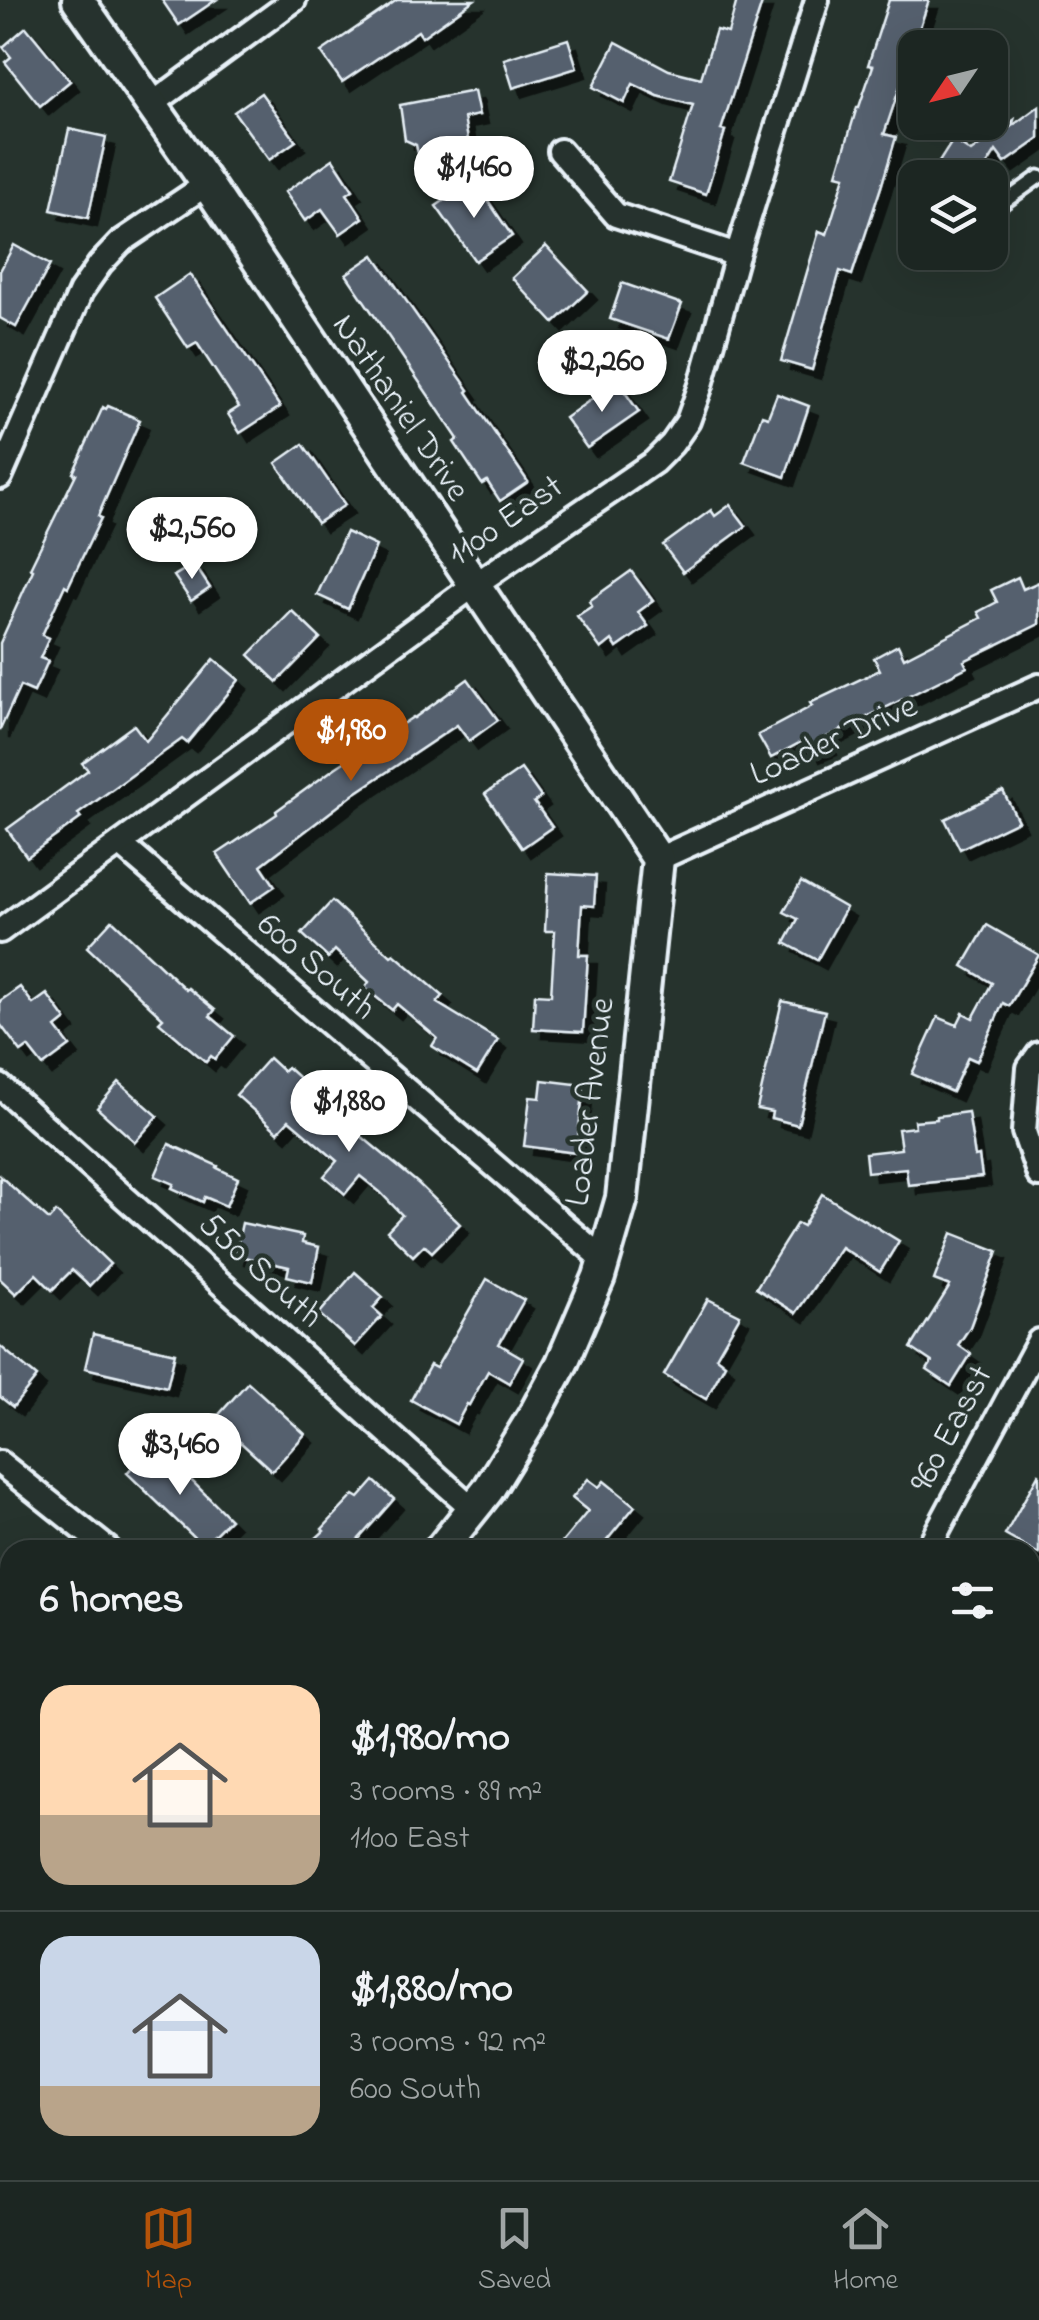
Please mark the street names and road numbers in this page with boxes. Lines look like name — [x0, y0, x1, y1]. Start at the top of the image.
street label: Nathaniel Drive — [318, 304, 482, 512]
street label: 1100 East — [438, 462, 574, 579]
street label: Loader Drive — [742, 681, 926, 801]
street label: 600 South — [245, 901, 387, 1033]
street label: Loader Avenue — [553, 995, 629, 1209]
street label: 550 South — [186, 1201, 334, 1341]
street label: 960 Easst — [897, 1356, 1007, 1502]

